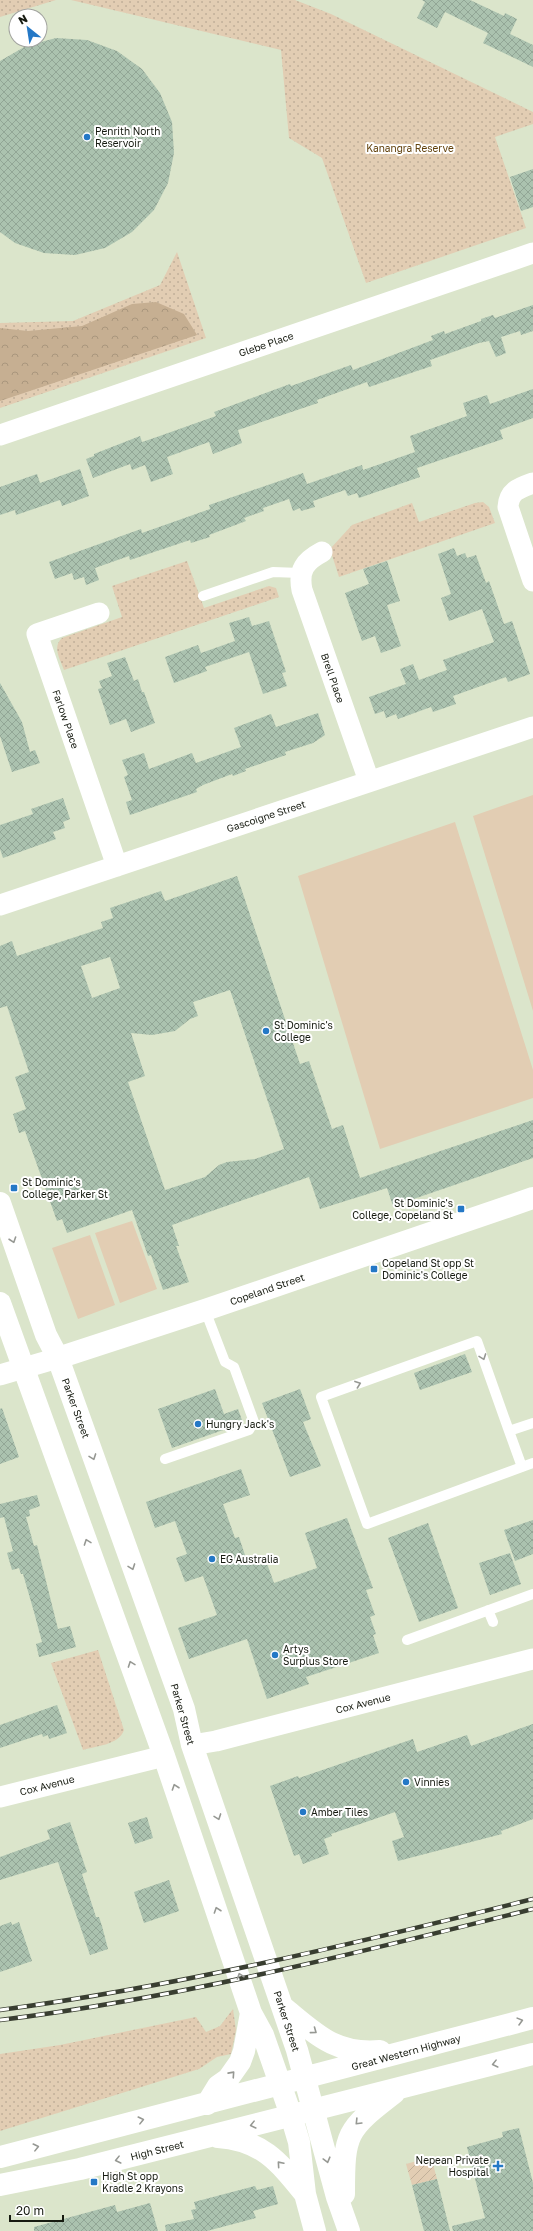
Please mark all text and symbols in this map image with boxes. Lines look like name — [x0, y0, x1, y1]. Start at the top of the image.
north arrow — [8, 8, 48, 48]
text: N — [16, 11, 30, 27]
place label: Penrith North Reservoir — [95, 125, 160, 149]
marker: Penrith North Reservoir — [82, 132, 92, 142]
park label: Kanangra Reserve — [366, 142, 454, 154]
street label: Glebe Place — [237, 329, 295, 359]
street label: Brell Place — [319, 652, 347, 705]
street label: Farlow Place — [50, 688, 82, 750]
street label: Gascoigne Street — [225, 798, 307, 834]
place label: St Dominic's College — [274, 1019, 333, 1043]
marker: St Dominic's College — [261, 1026, 271, 1036]
place label: St Dominic's College, Parker St — [22, 1176, 108, 1200]
marker: St Dominic's College, Parker St — [9, 1183, 19, 1193]
place label: St Dominic's College, Copeland St — [352, 1197, 453, 1221]
marker: St Dominic's College, Copeland St — [456, 1204, 466, 1214]
one-way arrow — [8, 1236, 17, 1243]
place label: Copeland St opp St Dominic's College — [382, 1257, 474, 1281]
marker: Copeland St opp St Dominic's College — [369, 1264, 379, 1274]
street label: Copeland Street — [228, 1271, 306, 1307]
one-way arrow — [478, 1353, 486, 1360]
street label: Parker Street — [60, 1376, 92, 1440]
one-way arrow — [354, 1380, 361, 1389]
place label: Hungry Jack's — [206, 1418, 274, 1430]
marker: Hungry Jack's — [193, 1419, 203, 1429]
one-way arrow — [89, 1453, 97, 1460]
one-way arrow — [83, 1539, 91, 1546]
place label: EG Australia — [220, 1553, 278, 1565]
marker: EG Australia — [207, 1554, 217, 1564]
one-way arrow — [128, 1563, 136, 1570]
place label: Artys Surplus Store — [283, 1643, 349, 1667]
marker: Artys Surplus Store — [270, 1650, 280, 1660]
one-way arrow — [128, 1661, 136, 1668]
street label: Parker Street — [169, 1682, 197, 1746]
street label: Cox Avenue — [334, 1690, 392, 1716]
street label: Cox Avenue — [18, 1772, 76, 1798]
place label: Vinnies — [414, 1776, 449, 1788]
marker: Vinnies — [401, 1777, 411, 1787]
one-way arrow — [171, 1783, 180, 1790]
place label: Amber Tiles — [311, 1806, 368, 1818]
marker: Amber Tiles — [298, 1807, 308, 1817]
one-way arrow — [213, 1814, 222, 1821]
one-way arrow — [213, 1906, 222, 1913]
one-way arrow — [236, 1972, 245, 1979]
street label: Parker Street — [272, 1989, 302, 2053]
one-way arrow — [516, 2017, 523, 2026]
one-way arrow — [309, 2026, 316, 2033]
street label: Great Western Highway — [350, 2032, 462, 2072]
one-way arrow — [492, 2059, 499, 2068]
one-way arrow — [227, 2072, 234, 2079]
one-way arrow — [138, 2117, 144, 2125]
one-way arrow — [356, 2117, 363, 2125]
one-way arrow — [250, 2120, 257, 2129]
street label: High Street — [129, 2138, 185, 2162]
one-way arrow — [32, 2143, 39, 2152]
place label: Nepean Private Hospital — [416, 2154, 489, 2178]
one-way arrow — [115, 2155, 121, 2163]
one-way arrow — [322, 2156, 331, 2163]
marker: Nepean Private Hospital — [492, 2160, 504, 2172]
one-way arrow — [278, 2161, 285, 2169]
place label: High St opp Kradle 2 Krayons — [102, 2170, 183, 2194]
marker: High St opp Kradle 2 Krayons — [89, 2177, 99, 2187]
scale bar — [10, 2197, 63, 2223]
text: 20 m — [16, 2203, 44, 2218]

